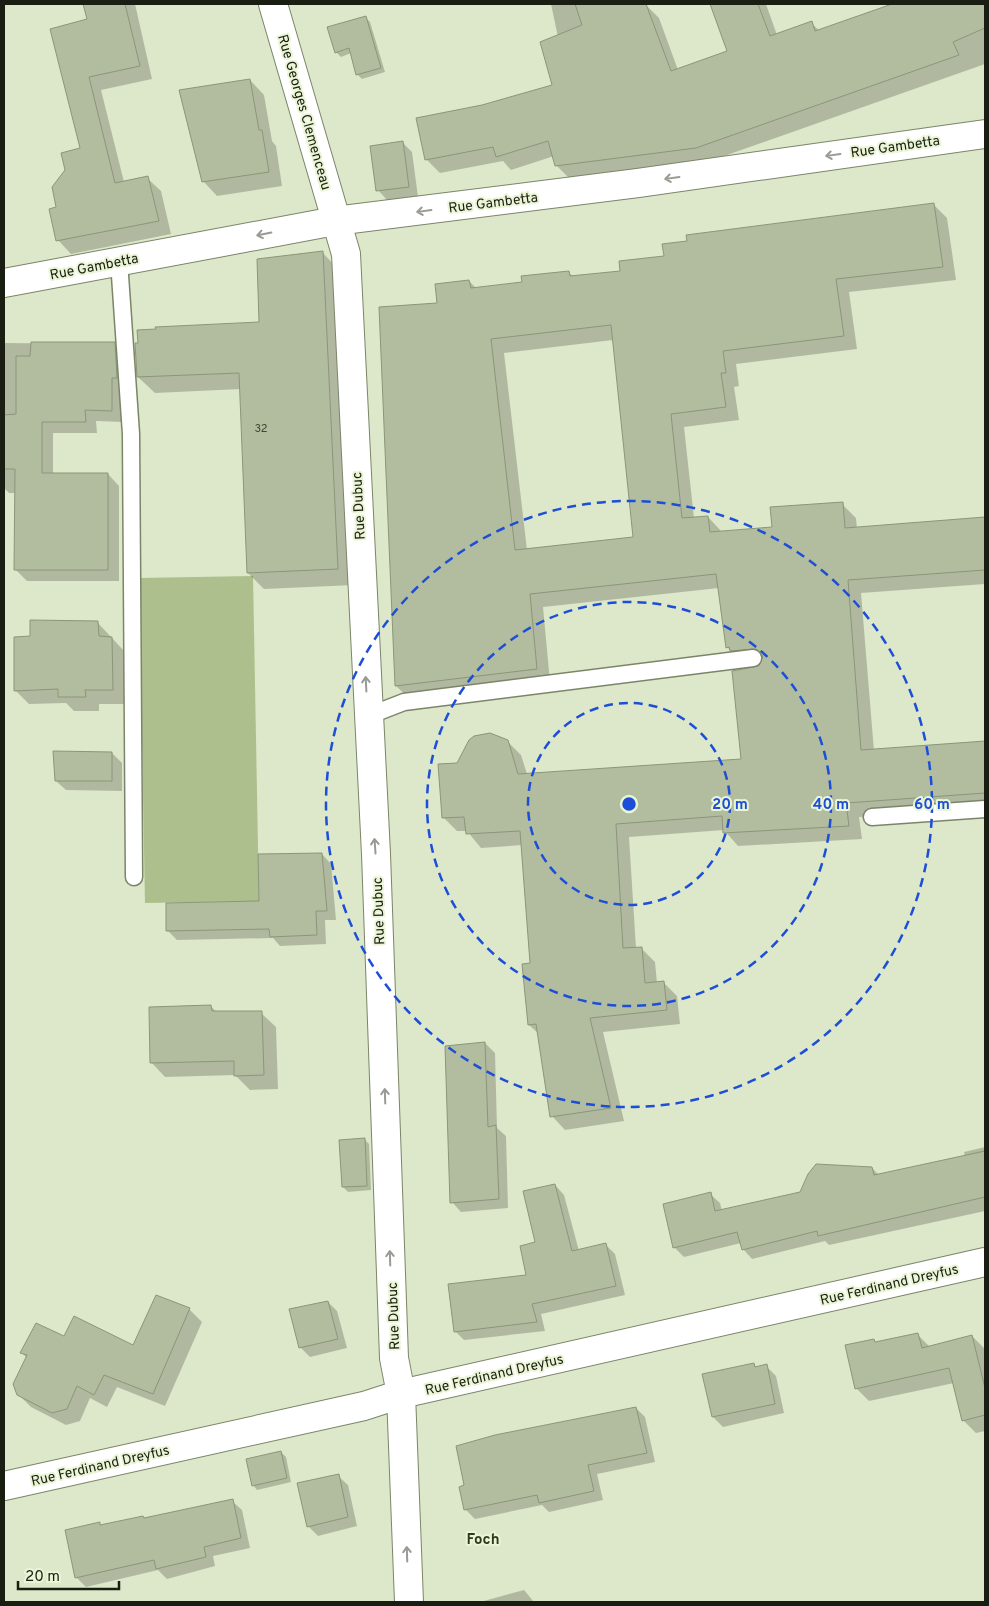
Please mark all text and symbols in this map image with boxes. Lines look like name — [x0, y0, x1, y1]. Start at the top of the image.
street label: Rue Georges Clemenceau — [273, 33, 334, 192]
street label: Rue Gambetta — [850, 133, 941, 162]
one-way arrow — [825, 150, 841, 160]
one-way arrow — [664, 173, 680, 183]
street label: Rue Gambetta — [448, 190, 539, 217]
one-way arrow — [417, 206, 433, 216]
one-way arrow — [256, 229, 272, 239]
street label: Rue Gambetta — [49, 251, 140, 284]
house number: 32 — [254, 422, 268, 436]
street label: Rue Dubuc — [349, 472, 370, 540]
one-way arrow — [361, 676, 370, 692]
centre of rings — [620, 795, 638, 813]
text: 20 m — [712, 796, 748, 815]
text: 40 m — [813, 796, 849, 815]
text: 60 m — [914, 796, 950, 815]
one-way arrow — [371, 838, 380, 854]
street label: Rue Dubuc — [370, 877, 389, 945]
one-way arrow — [380, 1088, 389, 1104]
one-way arrow — [386, 1251, 395, 1267]
street label: Rue Ferdinand Dreyfus — [818, 1261, 960, 1310]
street label: Rue Dubuc — [385, 1282, 404, 1350]
street label: Rue Ferdinand Dreyfus — [423, 1351, 565, 1400]
street label: Rue Ferdinand Dreyfus — [29, 1442, 171, 1491]
district label: Foch — [466, 1531, 500, 1550]
one-way arrow — [402, 1546, 412, 1562]
scale bar — [18, 1558, 119, 1590]
text: 20 m — [25, 1568, 60, 1587]

